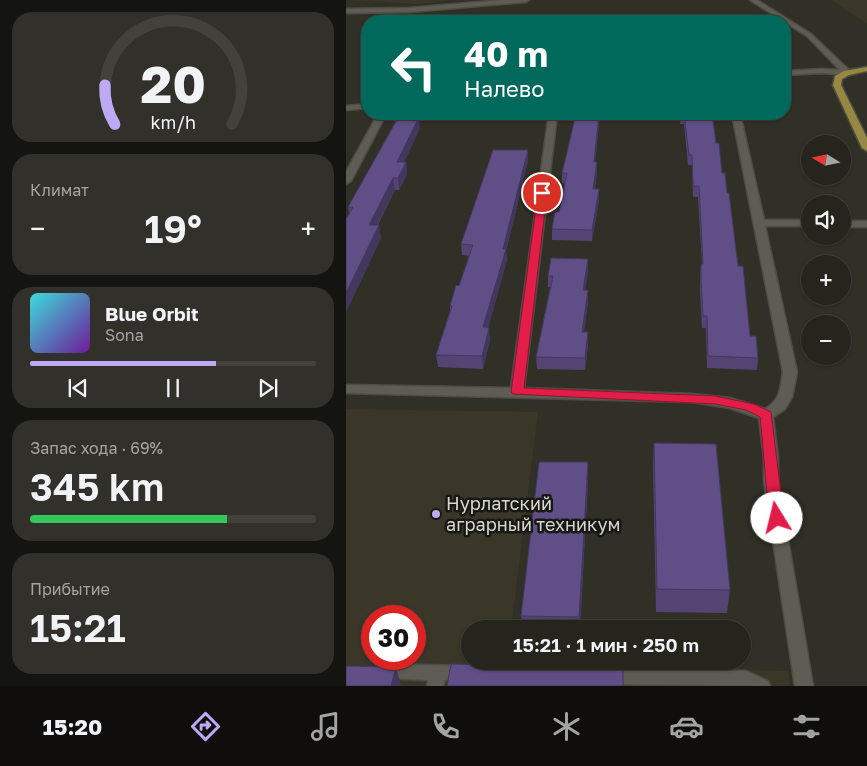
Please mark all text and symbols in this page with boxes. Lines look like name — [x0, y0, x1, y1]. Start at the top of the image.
text: 40 m — [464, 33, 548, 75]
icon: left — [381, 35, 446, 100]
text: 20 — [140, 52, 206, 114]
text: Налево — [464, 75, 544, 102]
text: km/h — [150, 111, 196, 133]
north arrow — [801, 135, 851, 185]
map controls — [801, 135, 851, 365]
pin — [521, 172, 563, 214]
icon: arrive — [528, 179, 556, 207]
text: Климат — [30, 180, 89, 200]
button: sound — [801, 195, 851, 245]
text: 19° — [144, 206, 202, 251]
text: − — [30, 212, 45, 245]
text: + — [301, 212, 316, 245]
button: + — [801, 255, 851, 305]
text: Blue Orbit — [105, 302, 199, 325]
button: − — [801, 315, 851, 365]
text: Sona — [105, 325, 144, 345]
icon: previous — [64, 374, 92, 402]
icon: pause — [159, 374, 187, 402]
icon: next — [254, 374, 282, 402]
text: Запас хода · 69% — [30, 438, 163, 458]
text: 345 km — [30, 464, 164, 509]
position arrow — [750, 491, 802, 543]
place label: Нурлатский аграрный техникум — [446, 492, 621, 535]
marker: Нурлатский аграрный техникум — [430, 508, 442, 520]
text: Прибытие — [30, 579, 110, 599]
text: 15:21 — [30, 605, 126, 650]
speed limit sign: 30 — [361, 605, 426, 670]
text: 15:21 · 1 мин · 250 m — [513, 633, 699, 656]
icon: directions — [188, 709, 223, 744]
icon: music — [308, 709, 343, 744]
icon: phone — [428, 709, 463, 744]
icon: climate — [549, 709, 584, 744]
icon: car — [669, 709, 704, 744]
icon: filters — [789, 709, 824, 744]
text: 15:20 — [43, 713, 102, 740]

